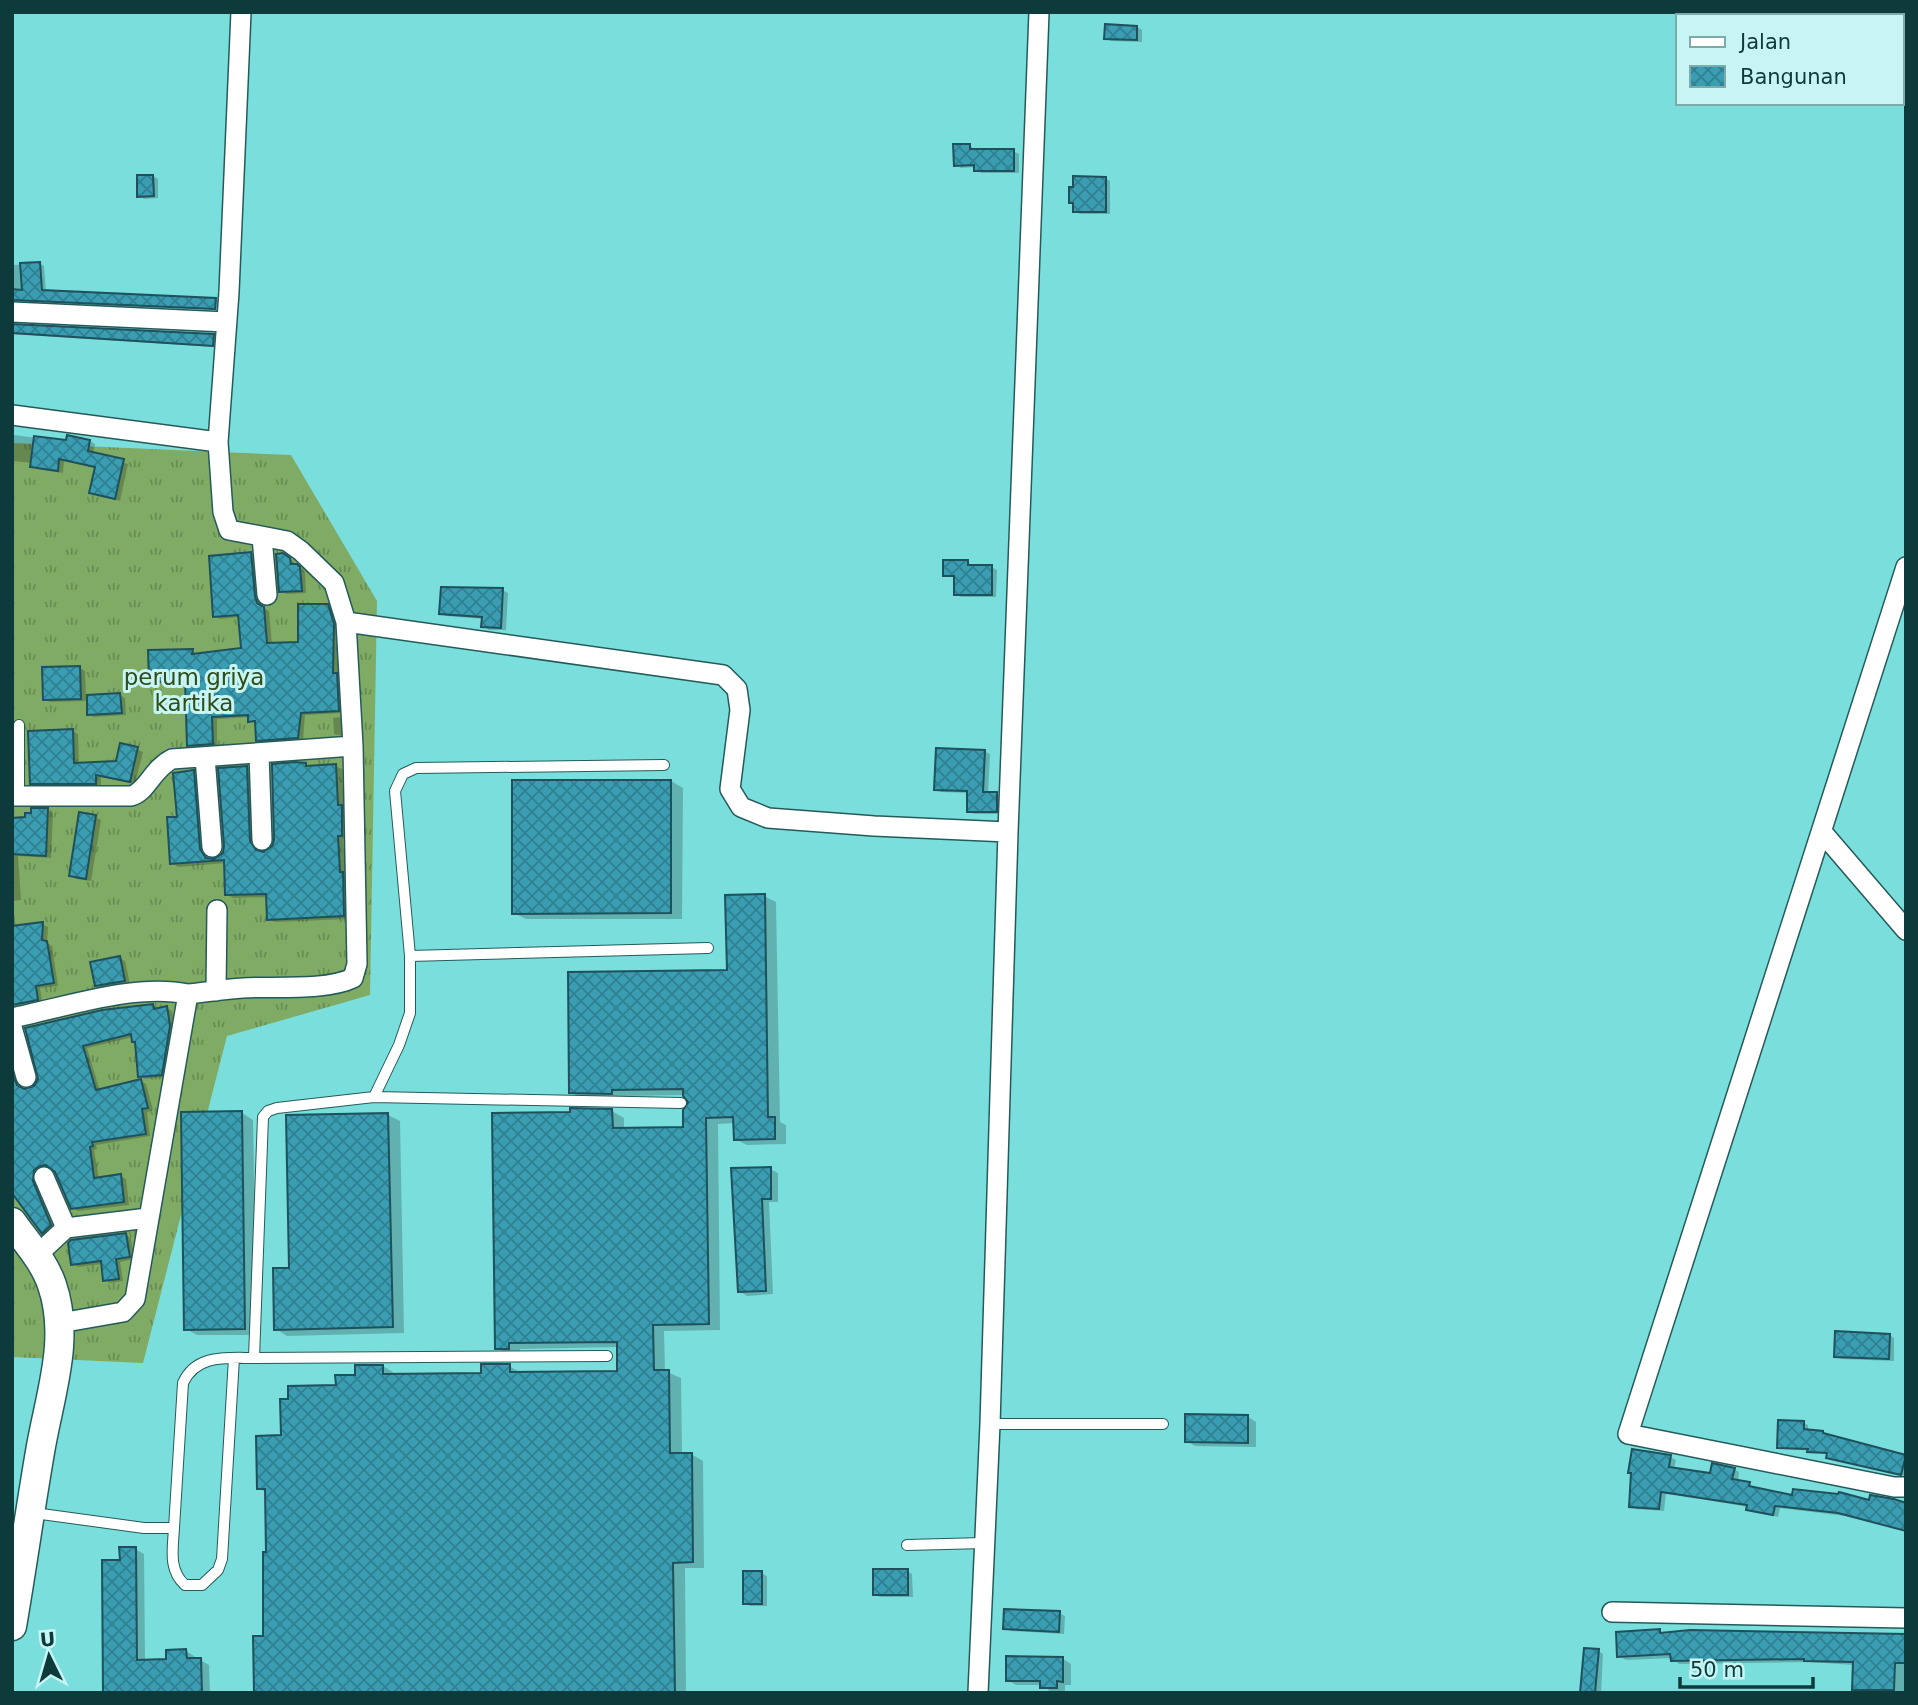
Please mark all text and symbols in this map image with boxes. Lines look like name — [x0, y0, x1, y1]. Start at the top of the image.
legend — [1676, 14, 1904, 105]
text: Jalan — [1738, 30, 1791, 54]
text: Bangunan — [1740, 65, 1847, 89]
park label: perum griya kartika — [124, 664, 264, 716]
north arrow — [14, 1621, 84, 1691]
text: U — [39, 1627, 56, 1651]
scale bar — [1680, 1646, 1813, 1690]
text: 50 m — [1690, 1658, 1744, 1682]

